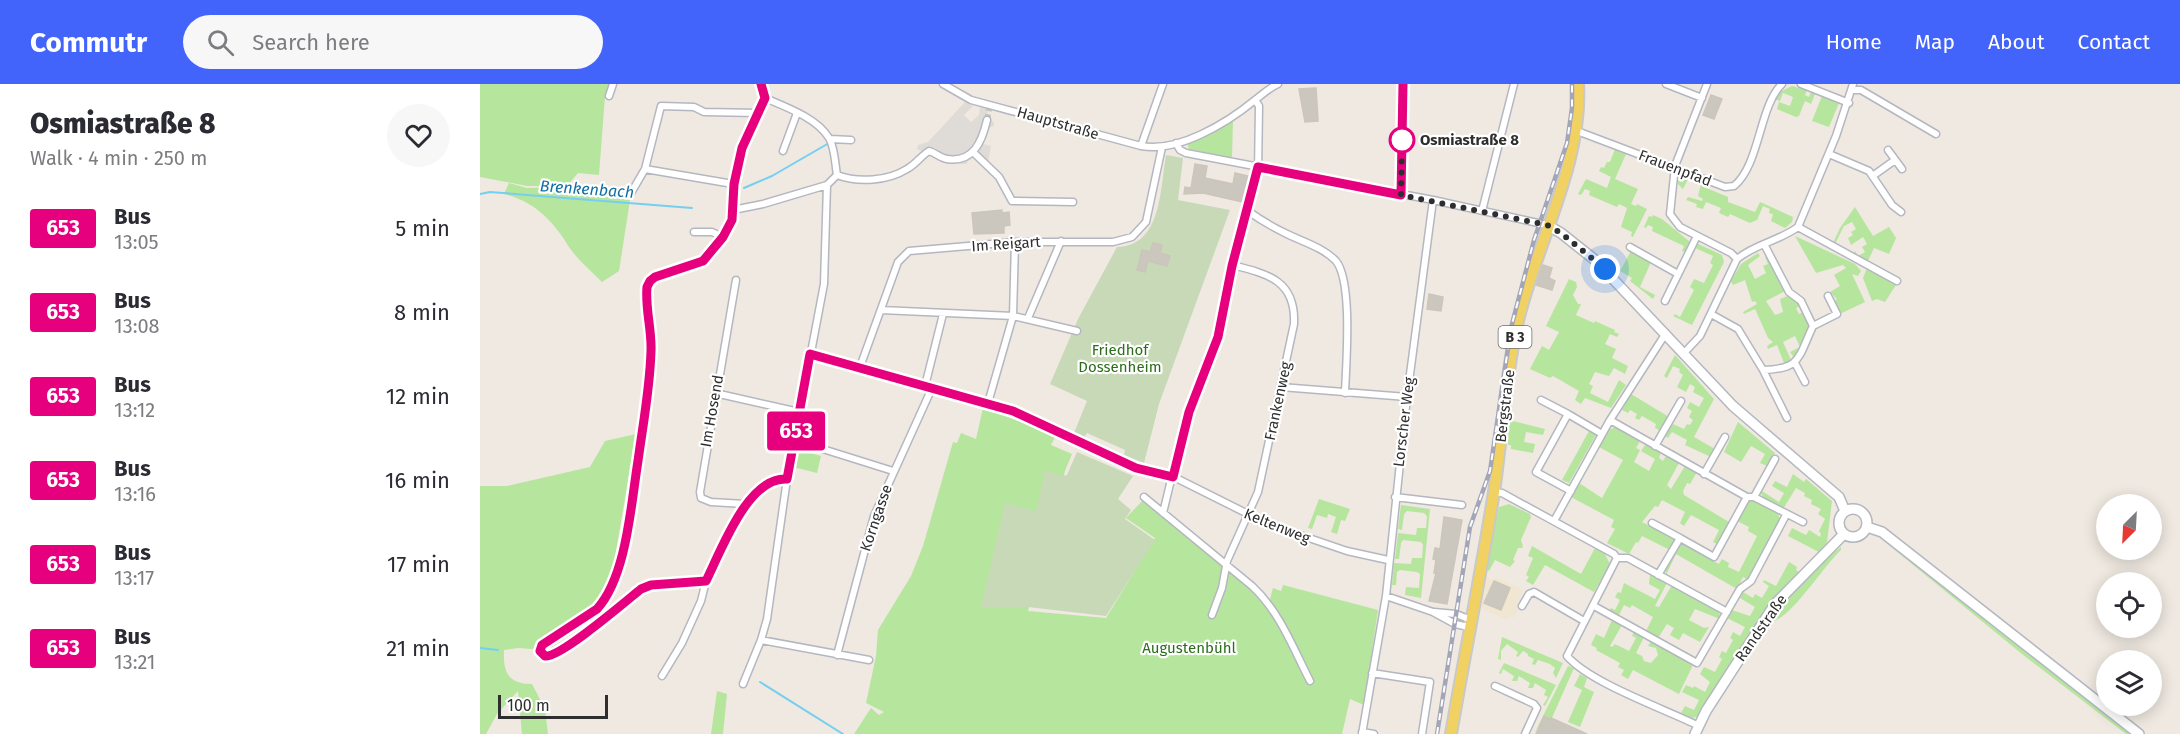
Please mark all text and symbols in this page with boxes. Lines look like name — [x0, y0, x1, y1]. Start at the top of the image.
search box — [183, 15, 603, 69]
text: Commutr — [30, 26, 147, 59]
icon: search — [204, 26, 237, 59]
text: Search here — [252, 29, 370, 56]
text: Home — [1826, 29, 1882, 55]
text: Map — [1915, 29, 1955, 55]
text: About — [1988, 29, 2045, 55]
text: Contact — [2078, 29, 2150, 55]
street label: Hauptstraße — [1015, 103, 1101, 143]
button: heart — [387, 104, 450, 167]
text: Osmiastraße 8 — [30, 107, 216, 140]
marker: Osmiastraße 8 — [1389, 127, 1415, 153]
place label: Osmiastraße 8 — [1420, 131, 1519, 149]
text: Walk · 4 min · 250 m — [30, 146, 207, 170]
street label: Frauenpfad — [1636, 146, 1714, 190]
water label: Brenkenbach — [539, 176, 635, 202]
text: Bus — [114, 203, 151, 230]
text: 653 — [46, 215, 80, 241]
text: 5 min — [395, 215, 450, 242]
text: 13:05 — [114, 230, 159, 254]
street label: Im Reigart — [971, 233, 1042, 255]
your location — [1590, 254, 1620, 284]
text: Bus — [114, 287, 151, 314]
text: 653 — [46, 299, 80, 325]
text: 8 min — [394, 299, 450, 326]
text: 13:08 — [114, 314, 160, 338]
road number: B 3 — [1498, 326, 1532, 348]
park label: Friedhof Dossenheim — [1078, 341, 1162, 376]
street label: Frankenweg — [1261, 360, 1295, 442]
street label: Bergstraße — [1492, 368, 1518, 444]
text: Bus — [114, 371, 151, 398]
street label: Im Hosend — [697, 373, 727, 449]
street label: Lorscher Weg — [1390, 376, 1418, 468]
text: 653 — [46, 383, 80, 409]
text: 12 min — [386, 383, 450, 410]
text: 13:12 — [114, 398, 155, 422]
line badge: 653 — [762, 412, 830, 450]
text: 653 — [779, 418, 813, 444]
text: Bus — [114, 455, 151, 482]
text: 653 — [46, 467, 80, 493]
text: 16 min — [385, 467, 450, 494]
text: 13:16 — [114, 482, 156, 506]
street label: Korngasse — [856, 482, 896, 554]
north arrow — [2096, 494, 2162, 560]
map controls — [2096, 494, 2162, 716]
street label: Keltenweg — [1241, 505, 1313, 548]
text: Bus — [114, 539, 151, 566]
text: 653 — [46, 551, 80, 577]
text: 17 min — [387, 551, 450, 578]
text: 13:17 — [114, 566, 154, 590]
button: locate — [2096, 572, 2162, 638]
street label: Randstraße — [1731, 591, 1791, 665]
text: Bus — [114, 623, 151, 650]
text: 653 — [46, 635, 80, 661]
text: 21 min — [386, 635, 450, 662]
park label: Augustenbühl — [1142, 639, 1236, 657]
text: 13:21 — [114, 650, 156, 674]
button: layers — [2096, 650, 2162, 716]
scale bar — [498, 692, 608, 720]
text: 100 m — [507, 696, 550, 715]

